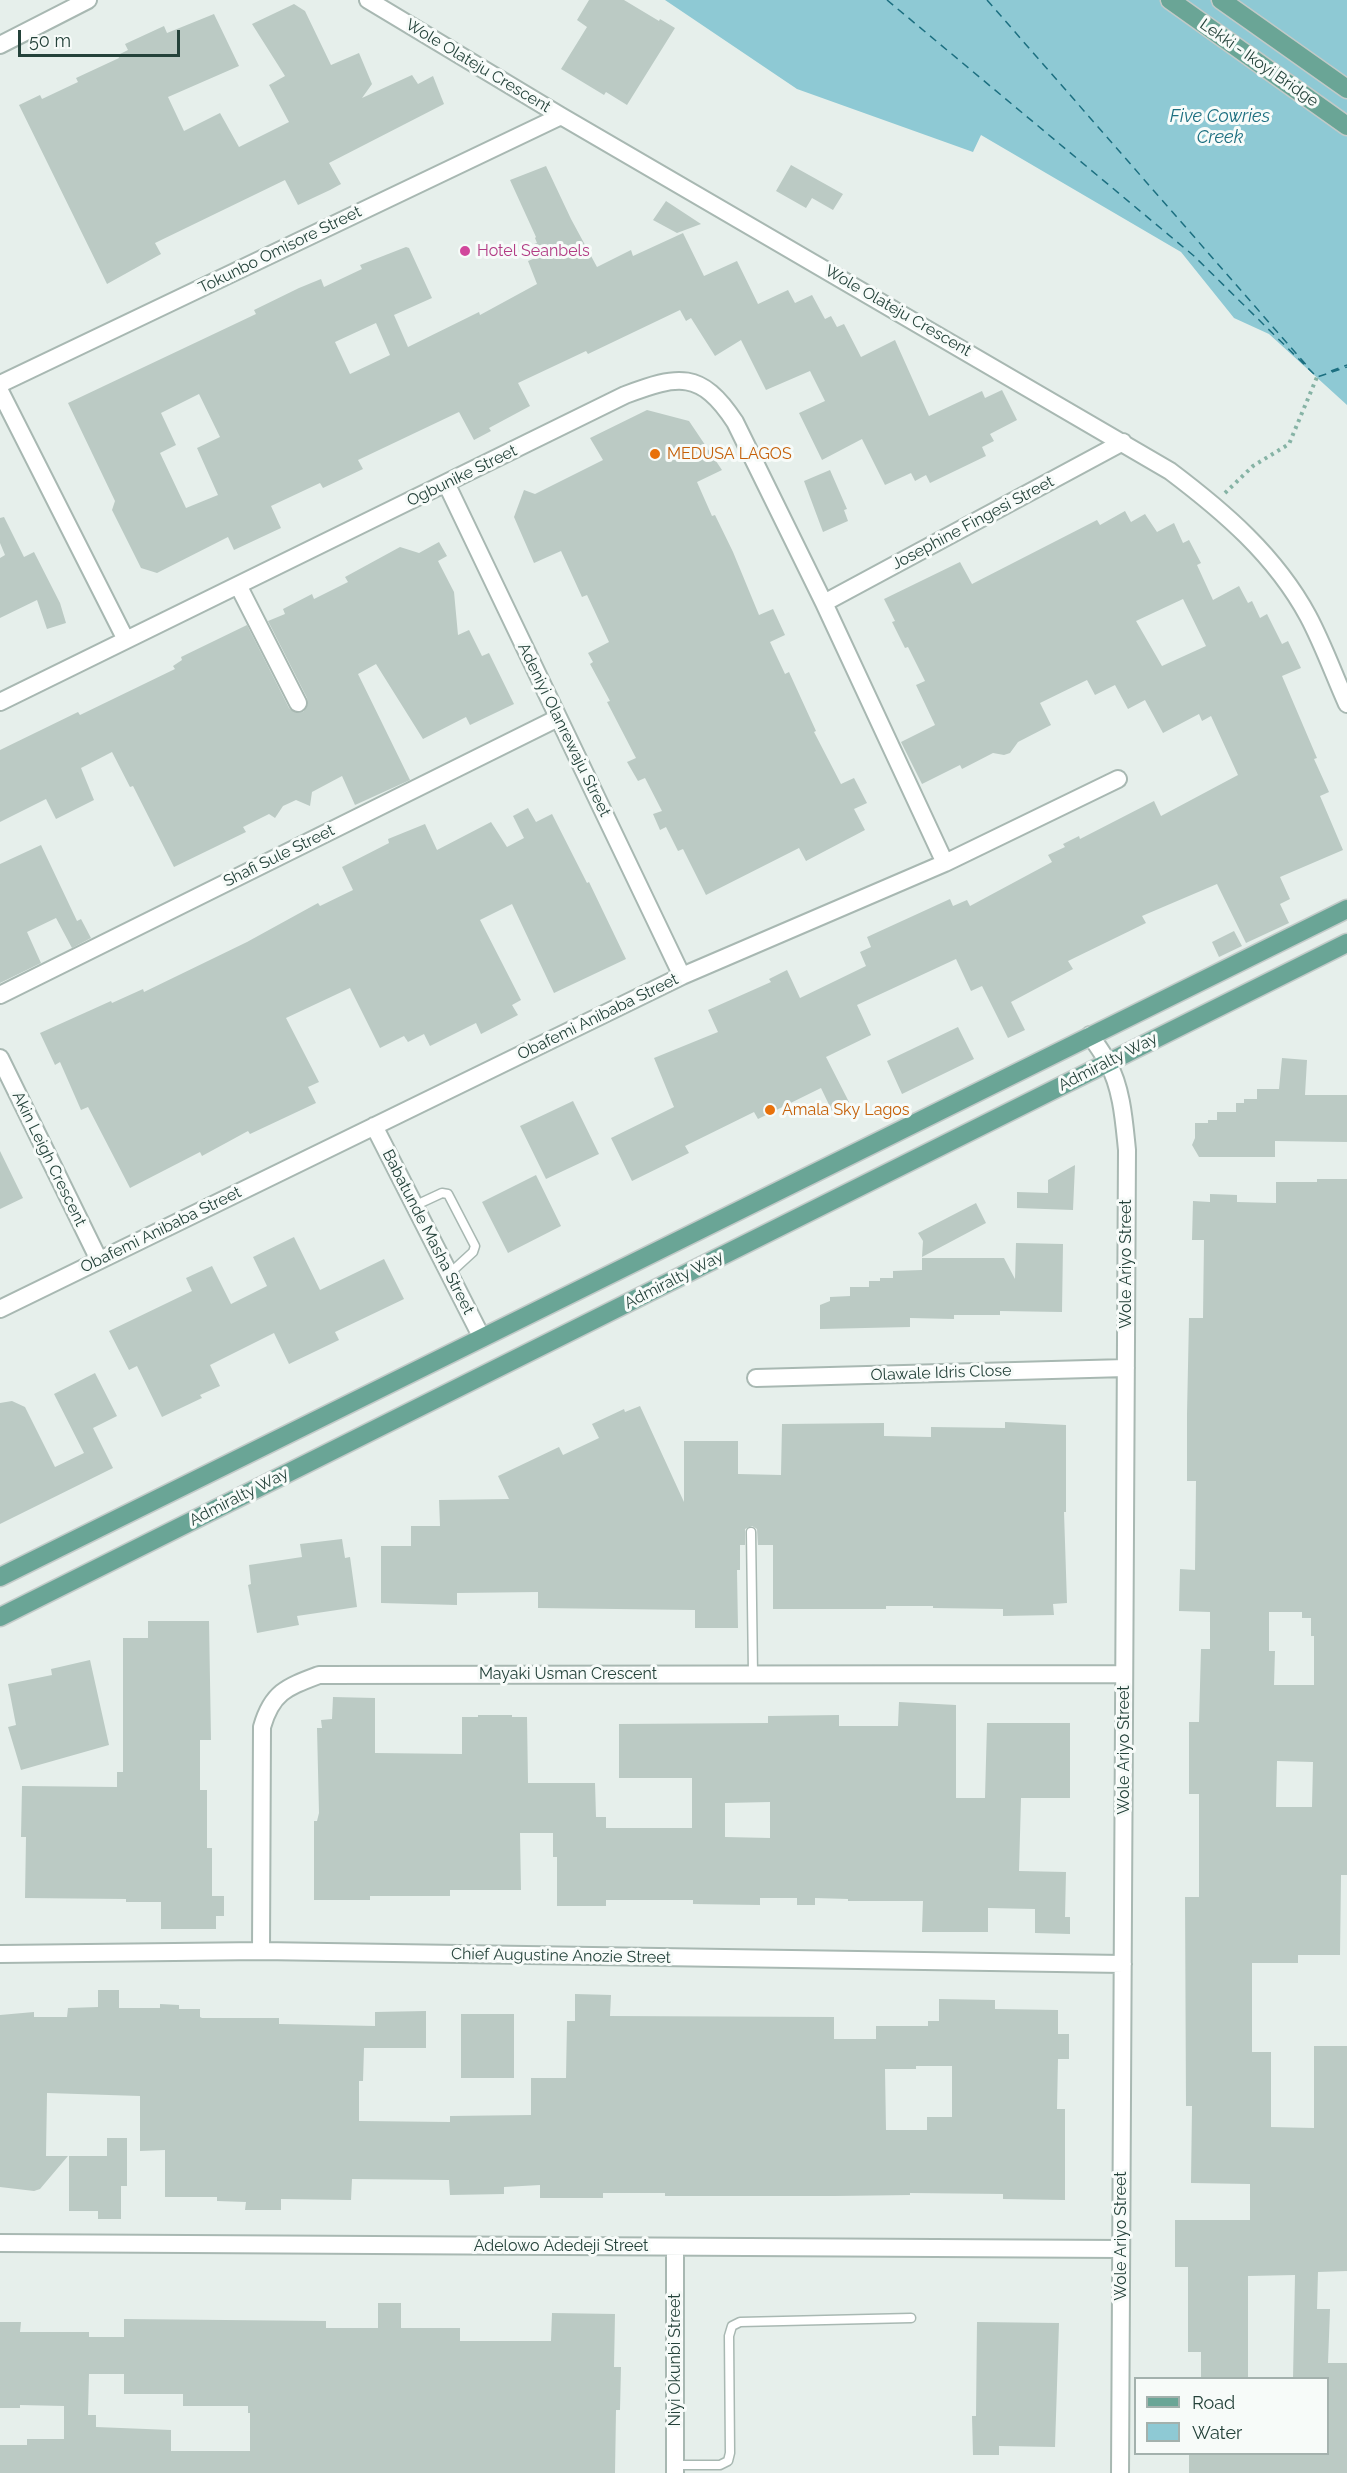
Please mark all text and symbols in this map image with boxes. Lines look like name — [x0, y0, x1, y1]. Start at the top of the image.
street label: Wole Olateju Crescent — [402, 15, 554, 117]
street label: Lekki - Ikoyi Bridge — [1196, 15, 1322, 111]
scale bar — [21, 18, 183, 56]
text: 50 m — [29, 30, 71, 51]
water label: Five Cowries Creek — [1170, 106, 1270, 148]
street label: Tokunbo Omisore Street — [195, 202, 365, 298]
place label: Hotel Seanbels — [477, 241, 590, 261]
marker: Hotel Seanbels — [458, 244, 472, 258]
street label: Wole Olateju Crescent — [821, 261, 975, 361]
street label: Ogbunike Street — [404, 441, 520, 511]
place label: MEDUSA LAGOS — [667, 444, 792, 464]
marker: MEDUSA LAGOS — [648, 447, 662, 461]
street label: Josephine Fingesi Street — [889, 472, 1057, 574]
street label: Adeniyi Olanrewaju Street — [514, 640, 614, 820]
street label: Shafi Sule Street — [220, 821, 338, 891]
street label: Obafemi Anibaba Street — [514, 970, 682, 1064]
street label: Admiralty Way — [1055, 1029, 1161, 1095]
street label: Akin Leigh Crescent — [8, 1088, 90, 1230]
place label: Amala Sky Lagos — [782, 1100, 910, 1120]
marker: Amala Sky Lagos — [763, 1103, 777, 1117]
street label: Babatunde Masha Street — [378, 1146, 478, 1318]
street label: Obafemi Anibaba Street — [77, 1183, 245, 1277]
street label: Wole Ariyo Street — [1116, 1199, 1136, 1329]
street label: Admiralty Way — [621, 1247, 727, 1313]
street label: Olawale Idris Close — [870, 1361, 1012, 1385]
street label: Admiralty Way — [186, 1464, 292, 1530]
street label: Mayaki Usman Crescent — [479, 1664, 657, 1684]
street label: Wole Ariyo Street — [1114, 1685, 1134, 1815]
street label: Chief Augustine Anozie Street — [451, 1944, 671, 1968]
street label: Wole Ariyo Street — [1111, 2171, 1131, 2301]
street label: Adelowo Adedeji Street — [474, 2236, 648, 2256]
street label: Niyi Okunbi Street — [665, 2293, 685, 2427]
legend — [1134, 2377, 1329, 2455]
text: Road — [1192, 2392, 1235, 2413]
text: Water — [1192, 2422, 1242, 2443]

